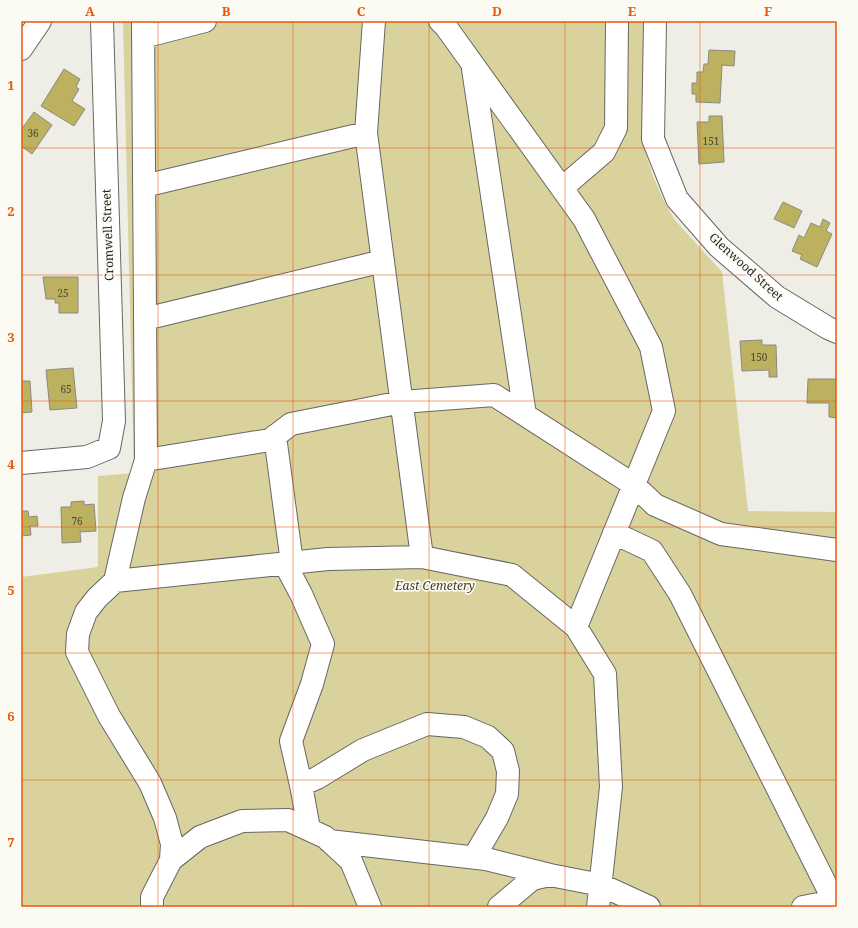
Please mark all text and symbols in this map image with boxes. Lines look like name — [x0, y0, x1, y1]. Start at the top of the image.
text: A — [85, 2, 95, 20]
text: B — [222, 2, 231, 20]
text: C — [357, 2, 366, 20]
text: D — [492, 2, 502, 20]
text: E — [628, 2, 637, 20]
text: F — [764, 2, 772, 20]
text: 1 — [7, 76, 15, 94]
house number: 36 — [27, 126, 39, 140]
house number: 151 — [703, 134, 719, 148]
street label: Cromwell Street — [97, 189, 118, 281]
text: 2 — [7, 202, 15, 220]
street label: Glenwood Street — [705, 229, 787, 305]
house number: 25 — [57, 286, 69, 300]
text: 3 — [7, 328, 15, 346]
house number: 150 — [751, 350, 768, 364]
house number: 65 — [60, 382, 72, 396]
text: 4 — [7, 455, 15, 473]
house number: 76 — [71, 514, 83, 528]
park label: East Cemetery — [394, 577, 475, 594]
text: 5 — [7, 581, 15, 599]
text: 6 — [7, 707, 15, 725]
text: 7 — [7, 833, 15, 851]

